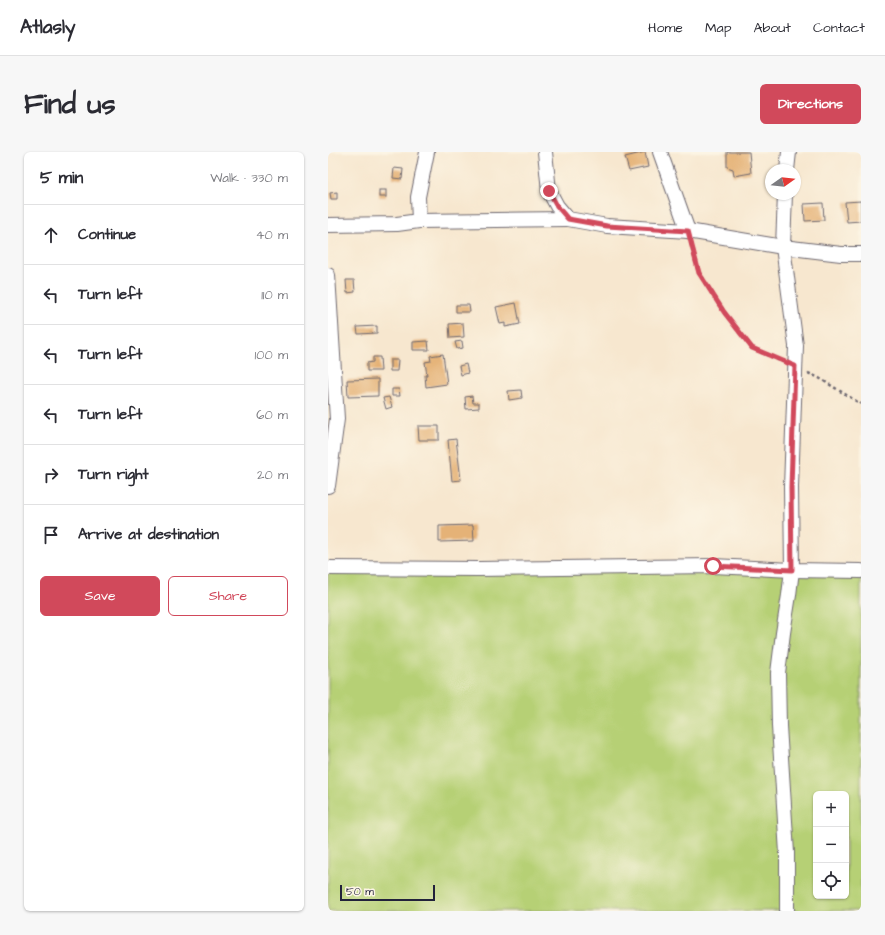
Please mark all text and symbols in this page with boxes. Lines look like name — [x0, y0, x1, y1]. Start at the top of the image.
text: Atlasly — [20, 14, 75, 41]
text: Home — [648, 18, 683, 38]
text: Map — [705, 18, 731, 38]
text: About — [753, 18, 791, 38]
text: Contact — [813, 18, 865, 38]
button: Directions — [760, 84, 861, 124]
text: Find us — [24, 85, 115, 124]
north arrow — [765, 164, 801, 200]
text: 5 min — [40, 166, 83, 190]
text: Walk · 330 m — [210, 169, 288, 187]
route end — [540, 182, 558, 200]
icon: ahead — [40, 224, 62, 246]
text: Continue — [78, 224, 136, 245]
text: 40 m — [256, 226, 288, 244]
icon: left — [40, 284, 62, 306]
text: Turn left — [78, 284, 142, 305]
text: 110 m — [261, 286, 288, 304]
icon: left — [40, 344, 62, 366]
text: Turn left — [78, 344, 142, 365]
text: 100 m — [255, 346, 288, 364]
icon: left — [40, 404, 62, 426]
text: Turn left — [78, 404, 142, 425]
text: 60 m — [256, 406, 288, 424]
icon: right — [40, 464, 62, 486]
text: Turn right — [78, 464, 149, 485]
text: 20 m — [257, 466, 288, 484]
icon: arrive — [40, 524, 62, 546]
text: Arrive at destination — [78, 524, 219, 545]
route start — [704, 557, 722, 575]
button: Save — [40, 576, 160, 616]
button: Share — [168, 576, 288, 616]
map controls — [813, 791, 849, 899]
button: + — [813, 791, 849, 827]
button: − — [813, 827, 849, 863]
button: locate — [813, 863, 849, 899]
scale bar — [340, 883, 435, 902]
text: 50 m — [346, 884, 374, 899]

